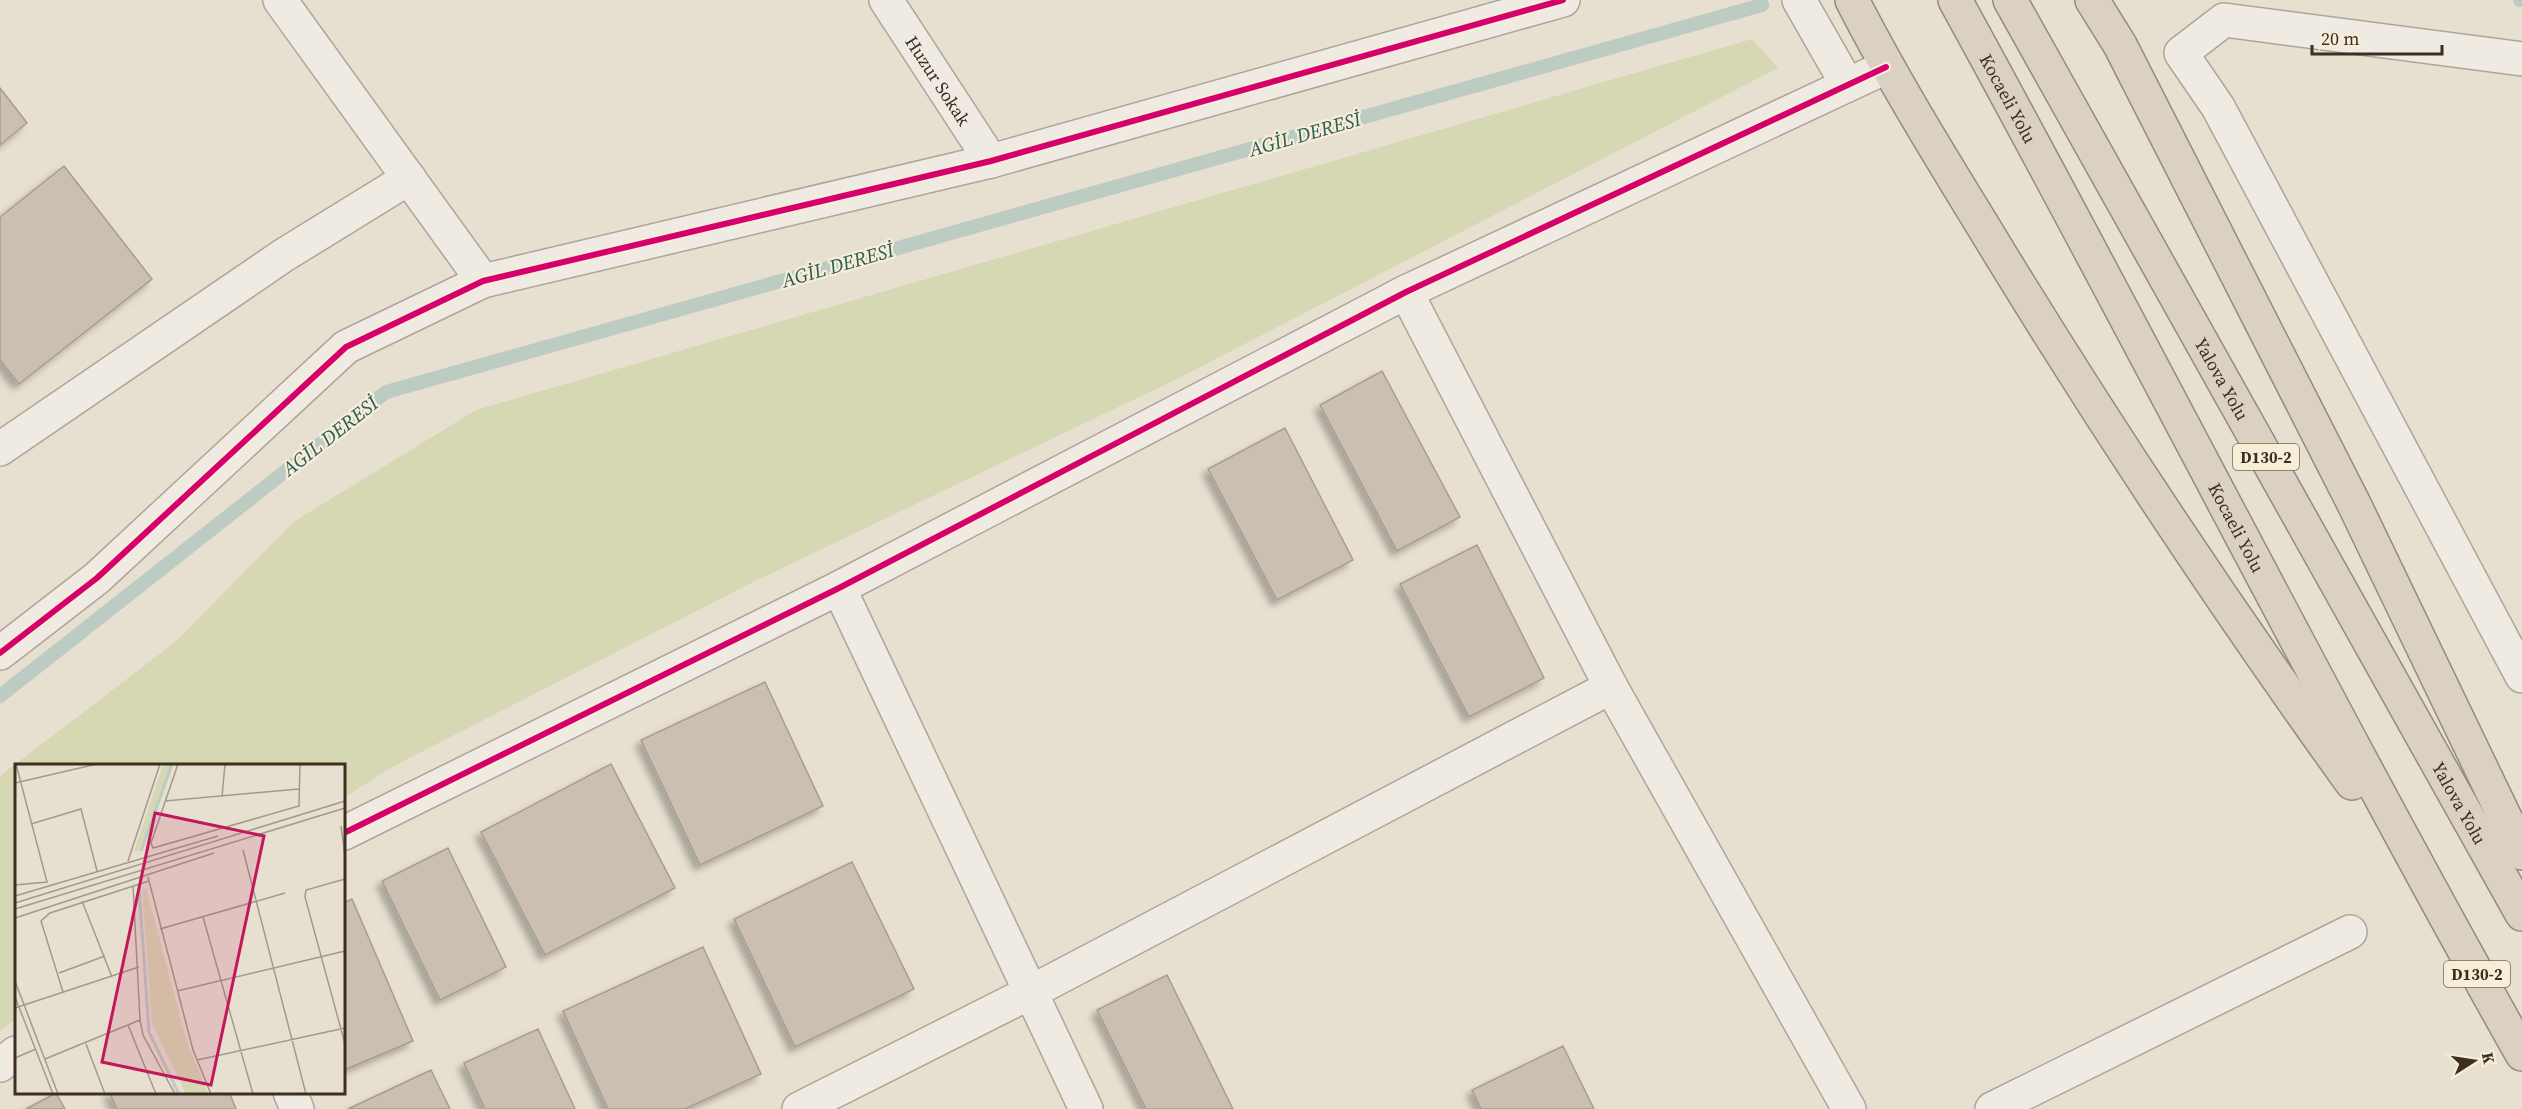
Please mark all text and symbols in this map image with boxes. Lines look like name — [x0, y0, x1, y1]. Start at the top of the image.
scale bar — [2312, 18, 2442, 56]
text: 20 m — [2321, 26, 2359, 51]
street label: Huzur Sokak — [900, 31, 977, 130]
street label: Kocaeli̇ Yolu — [1974, 49, 2043, 147]
water label: AGİL DERESİ — [1245, 104, 1365, 164]
water label: AGİL DERESİ — [778, 235, 898, 295]
street label: Yalova Yolu — [2189, 333, 2255, 425]
water label: AGİL DERESİ — [275, 389, 385, 483]
road number: D130-2 — [2233, 444, 2299, 470]
street label: Kocaeli̇ Yolu — [2203, 478, 2271, 577]
street label: Yalova Yolu — [2426, 757, 2493, 849]
inset map — [15, 764, 345, 1094]
road number: D130-2 — [2444, 961, 2510, 987]
north arrow — [2444, 1031, 2504, 1091]
text: K — [2477, 1050, 2501, 1066]

